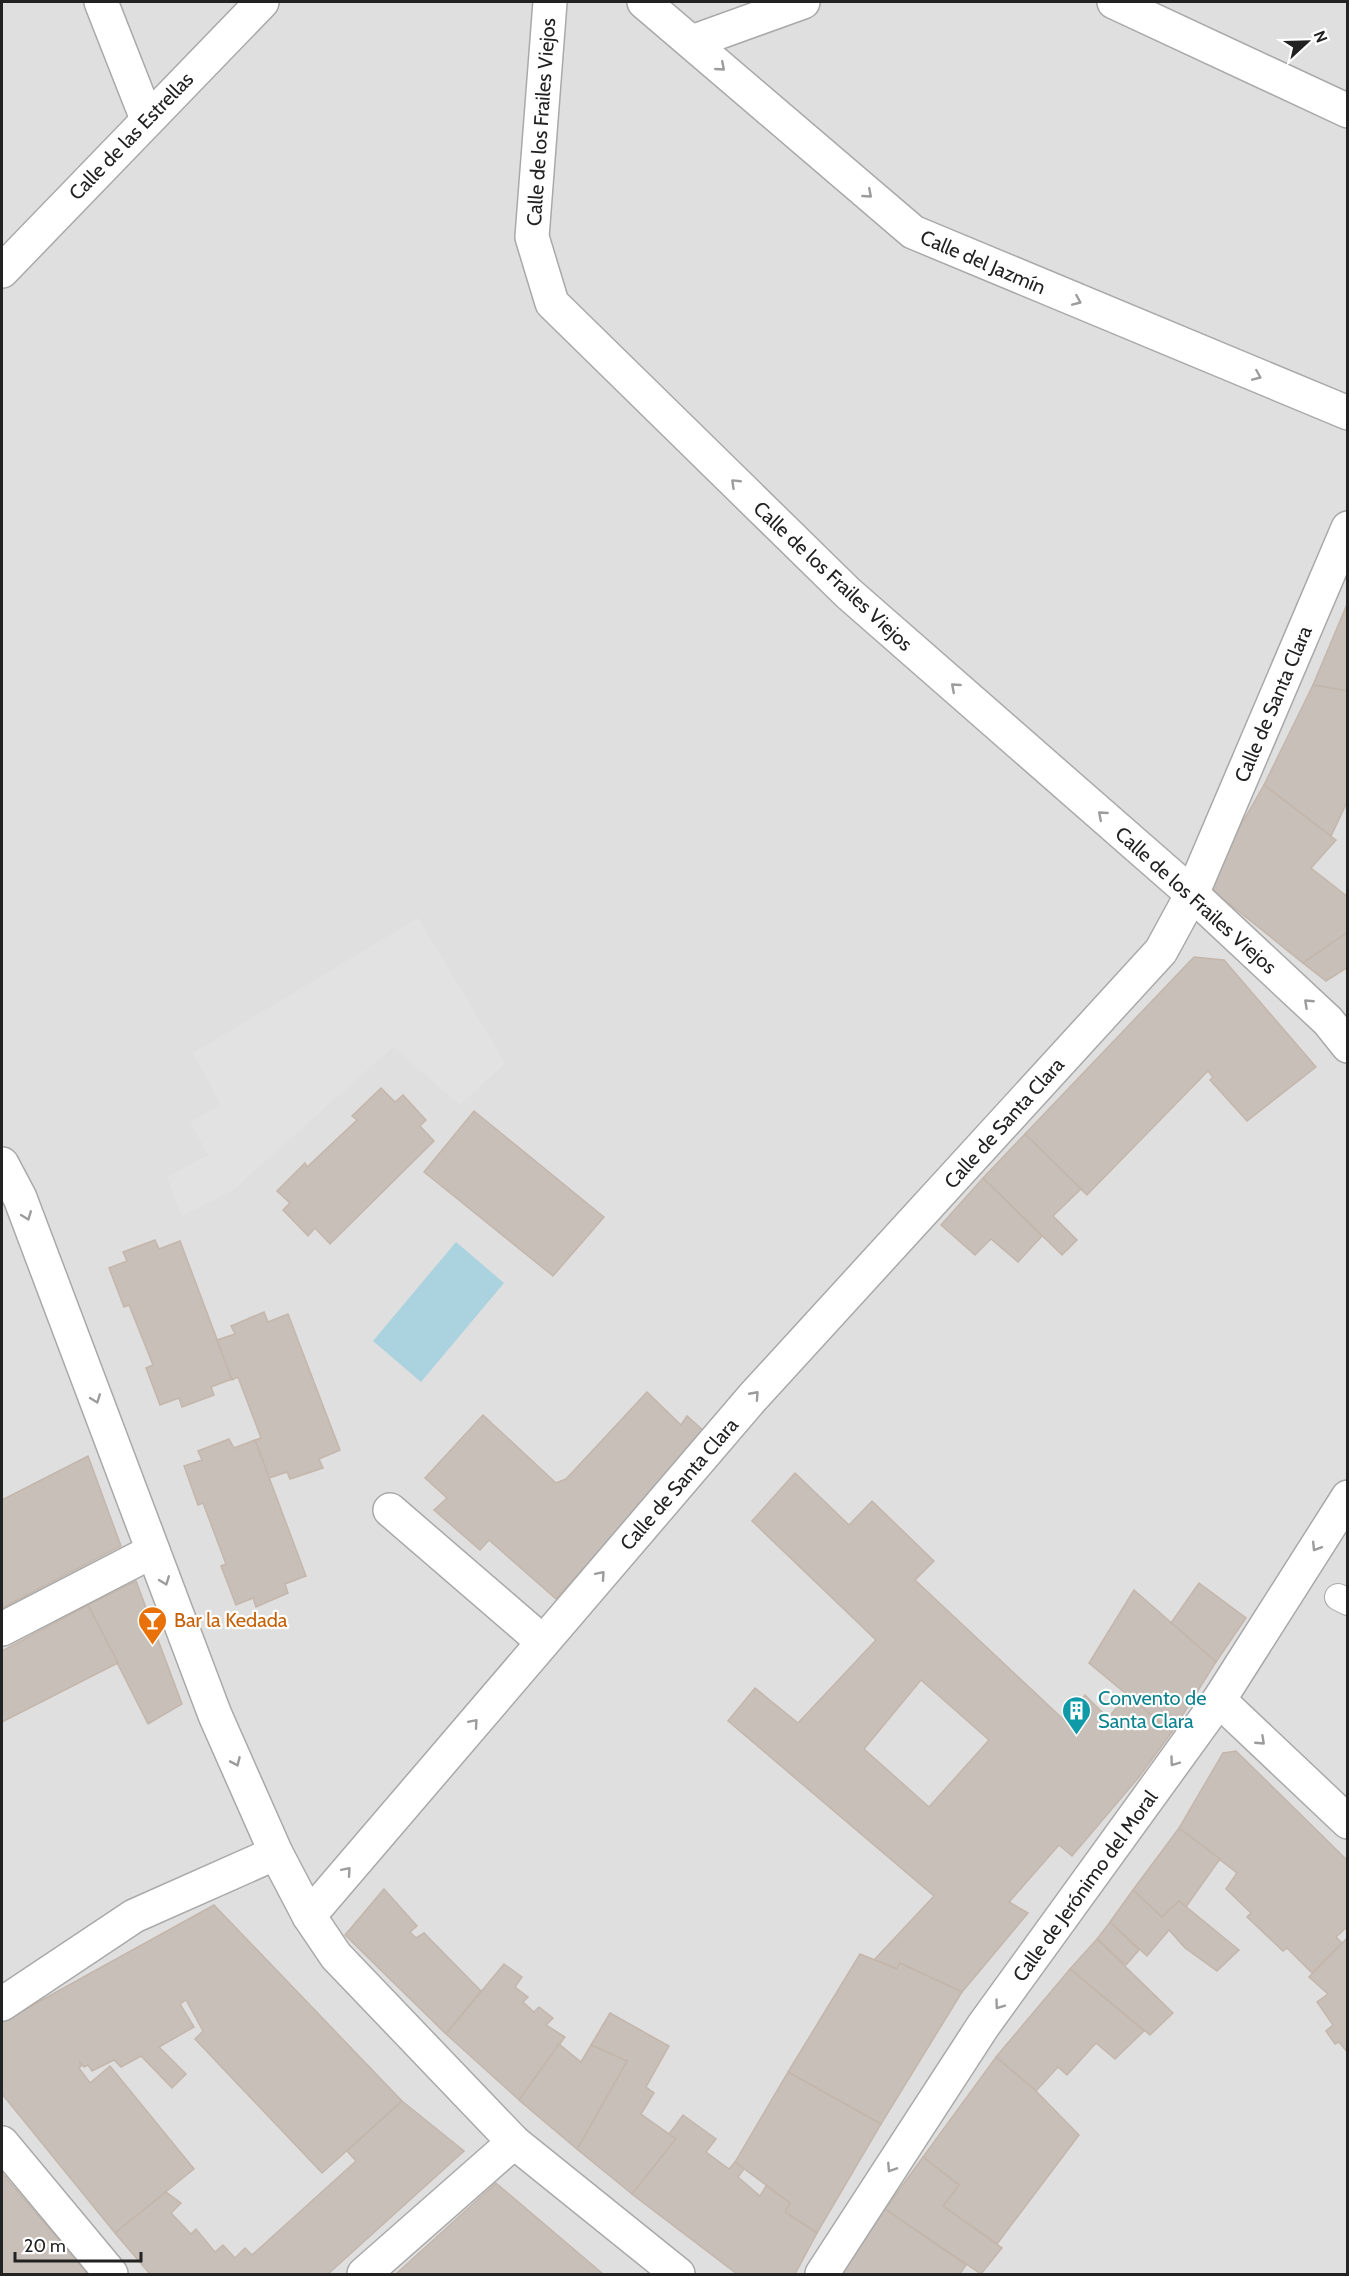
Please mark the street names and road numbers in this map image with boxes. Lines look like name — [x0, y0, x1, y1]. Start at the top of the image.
street label: Calle de los Frailes Viejos — [522, 17, 560, 227]
street label: Calle de las Estrellas — [64, 67, 198, 205]
street label: Calle del Jazmín — [917, 225, 1049, 299]
street label: Calle de los Frailes Viejos — [749, 496, 917, 656]
street label: Calle de Santa Clara — [1229, 622, 1317, 786]
street label: Calle de los Frailes Viejos — [1110, 821, 1282, 979]
street label: Calle de Santa Clara — [939, 1052, 1069, 1193]
street label: Calle de Santa Clara — [615, 1413, 743, 1555]
street label: Calle de Jerónimo del Moral — [1008, 1785, 1163, 1986]

